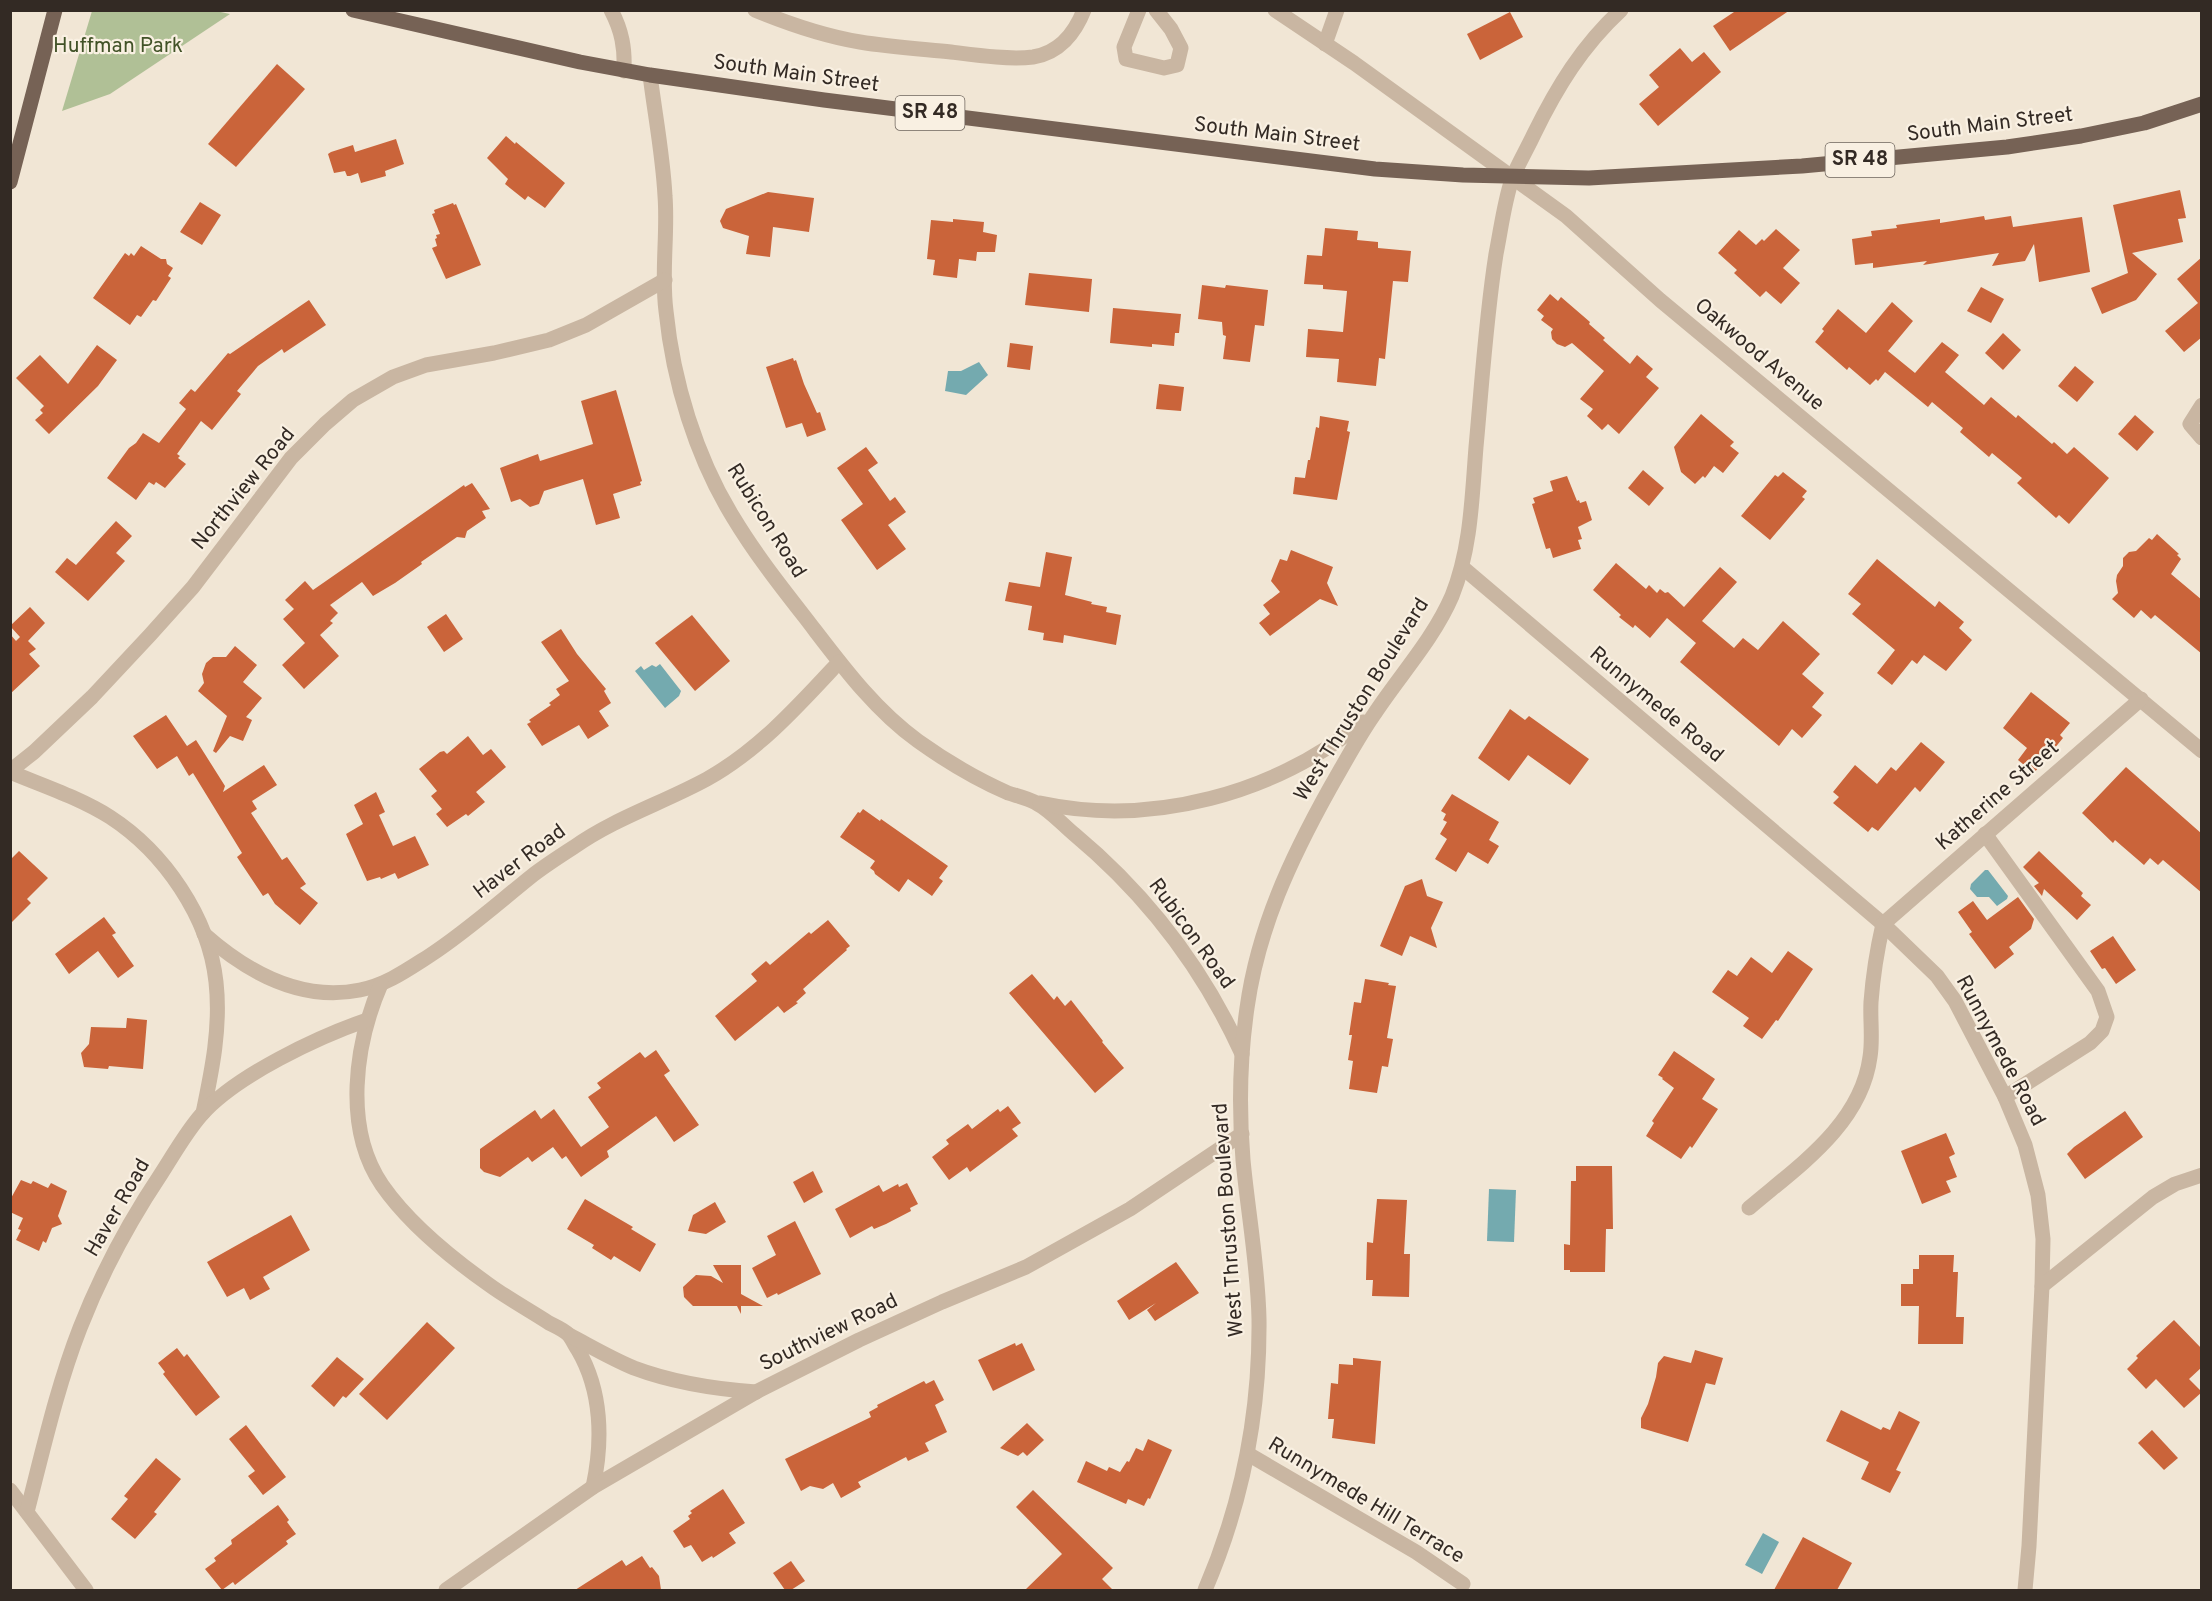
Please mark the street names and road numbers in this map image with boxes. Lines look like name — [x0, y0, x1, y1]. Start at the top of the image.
street label: South Main Street — [711, 49, 881, 99]
road number: SR 48 — [896, 96, 964, 130]
street label: South Main Street — [1905, 101, 2075, 149]
street label: South Main Street — [1192, 111, 1362, 159]
road number: SR 48 — [1826, 143, 1894, 177]
street label: Oakwood Avenue — [1688, 293, 1830, 417]
street label: Northview Road — [186, 422, 302, 556]
street label: Rubicon Road — [720, 459, 812, 583]
street label: West Thruston Boulevard — [1288, 593, 1436, 807]
street label: Runnymede Road — [1583, 641, 1729, 769]
street label: Katherine Street — [1931, 735, 2065, 857]
street label: Haver Road — [468, 818, 572, 906]
street label: Rubicon Road — [1142, 873, 1240, 995]
street label: Runnymede Road — [1949, 971, 2051, 1131]
street label: West Thruston Boulevard — [1207, 1102, 1251, 1338]
street label: Haver Road — [79, 1154, 157, 1262]
street label: Southview Road — [755, 1288, 903, 1378]
street label: Runnymede Hill Terrace — [1263, 1432, 1469, 1570]

